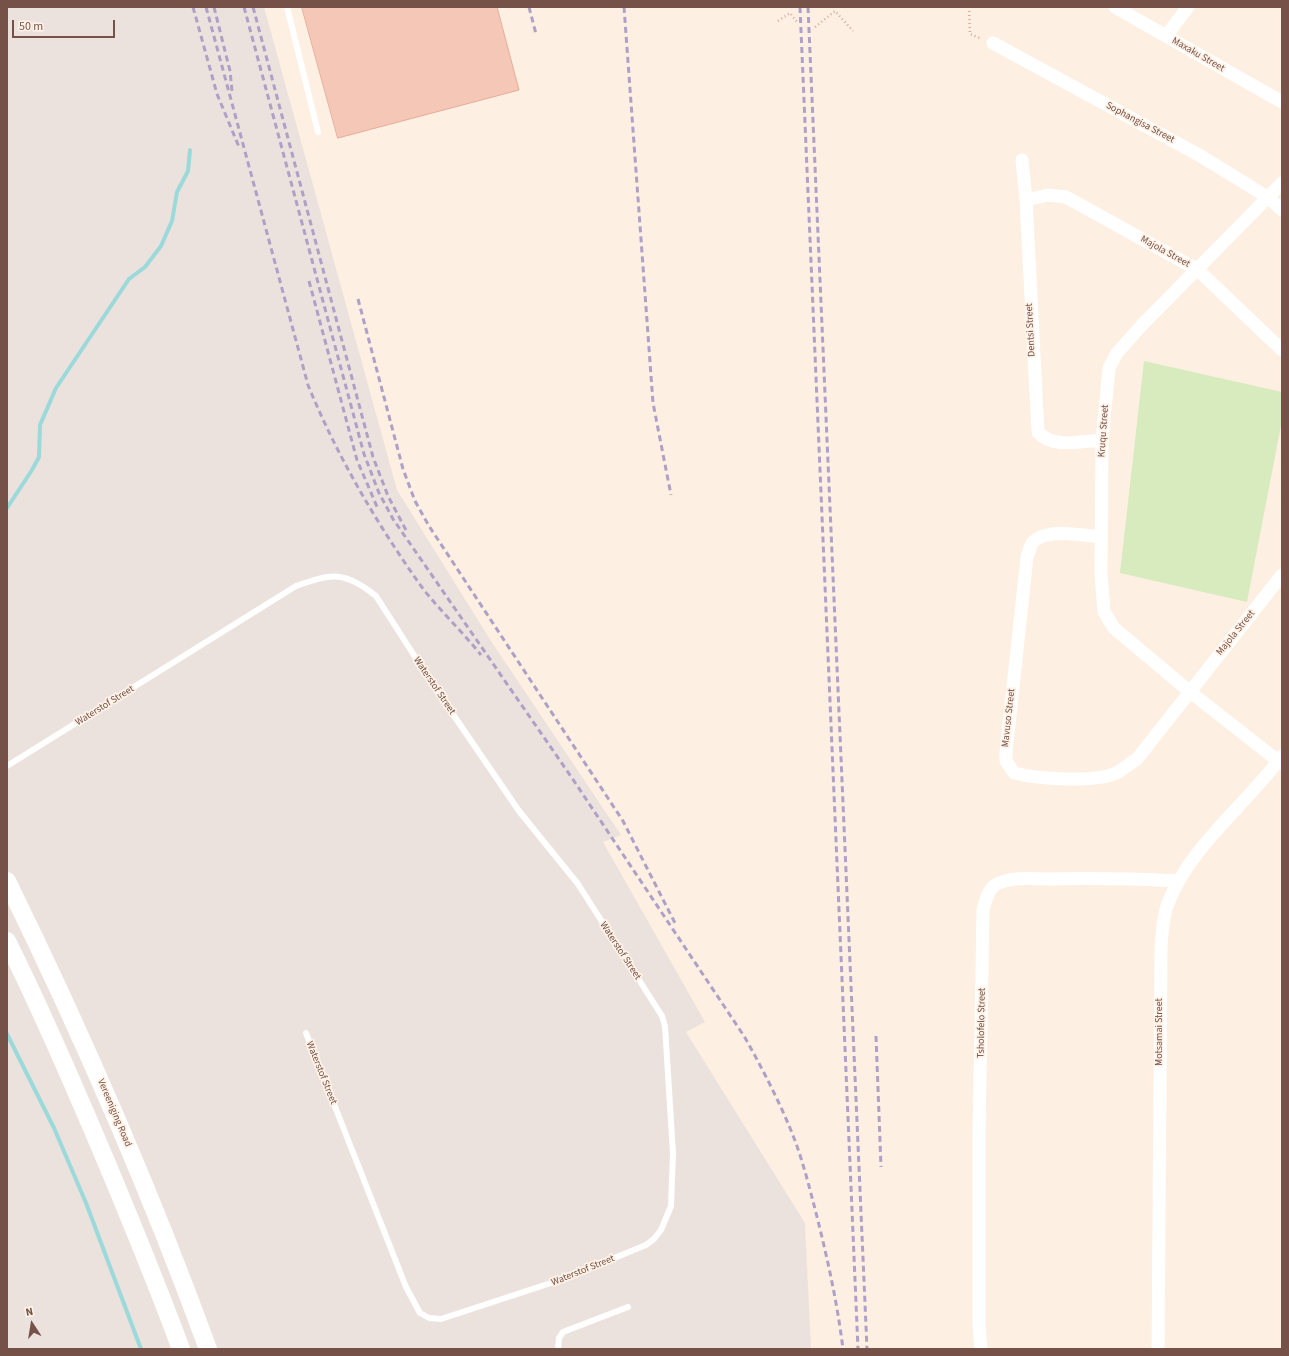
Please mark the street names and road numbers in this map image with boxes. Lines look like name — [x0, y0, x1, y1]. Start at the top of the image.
street label: Maxaku Street — [1169, 35, 1227, 75]
street label: Sophangisa Street — [1104, 100, 1176, 146]
street label: Majola Street — [1138, 233, 1192, 271]
street label: Dentsi Street — [1024, 303, 1038, 357]
street label: Kruqu Street — [1096, 404, 1112, 458]
street label: Majola Street — [1214, 608, 1258, 658]
street label: Waterstof Street — [410, 655, 458, 717]
street label: Waterstof Street — [73, 683, 137, 729]
street label: Mavuso Street — [1000, 688, 1018, 748]
street label: Waterstof Street — [597, 920, 643, 982]
street label: Tsholofelo Street — [975, 988, 989, 1058]
street label: Motsamai Street — [1154, 998, 1166, 1066]
street label: Waterstof Street — [303, 1040, 339, 1106]
street label: Vereeniging Road — [94, 1077, 134, 1149]
street label: Waterstof Street — [550, 1253, 616, 1289]

